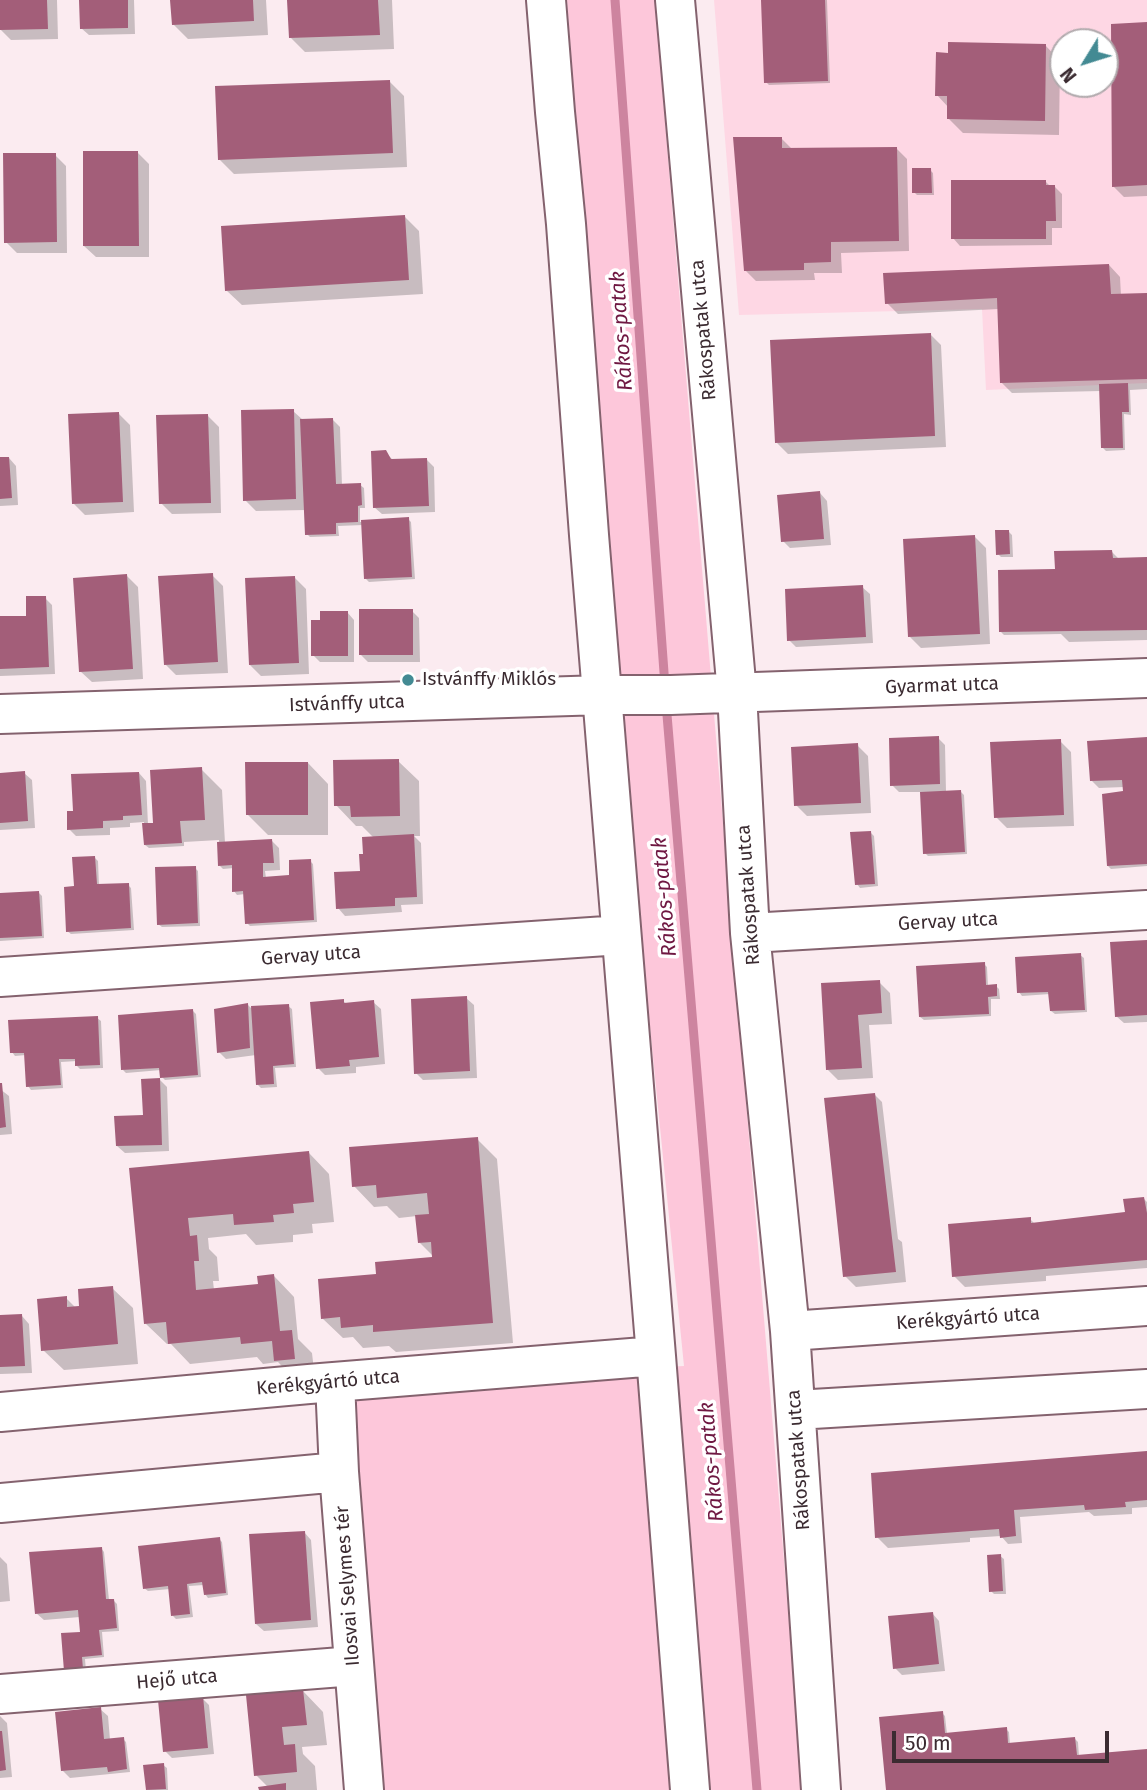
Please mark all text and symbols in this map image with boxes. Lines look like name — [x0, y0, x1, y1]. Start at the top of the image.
north arrow — [1049, 28, 1119, 98]
text: N — [1056, 63, 1082, 87]
street label: Rákospatak utca — [686, 259, 722, 401]
water label: Rákos-patak — [605, 270, 639, 392]
place label: Istvánffy Miklós — [422, 669, 556, 691]
marker: Istvánffy Miklós — [400, 672, 416, 688]
street label: Gyarmat utca — [885, 673, 999, 699]
street label: Istvánffy utca — [289, 691, 405, 717]
street label: Rákospatak utca — [733, 824, 765, 966]
water label: Rákos-patak — [647, 836, 683, 958]
street label: Gervay utca — [897, 908, 999, 936]
street label: Gervay utca — [260, 941, 362, 971]
street label: Kerékgyártó utca — [895, 1303, 1041, 1335]
street label: Kerékgyártó utca — [255, 1365, 401, 1401]
street label: Rákospatak utca — [783, 1389, 815, 1531]
water label: Rákos-patak — [694, 1401, 730, 1523]
street label: Ilosvai Selymes tér — [331, 1505, 365, 1667]
street label: Hejő utca — [135, 1665, 219, 1695]
scale bar — [895, 1716, 1112, 1760]
text: 50 m — [905, 1730, 951, 1756]

